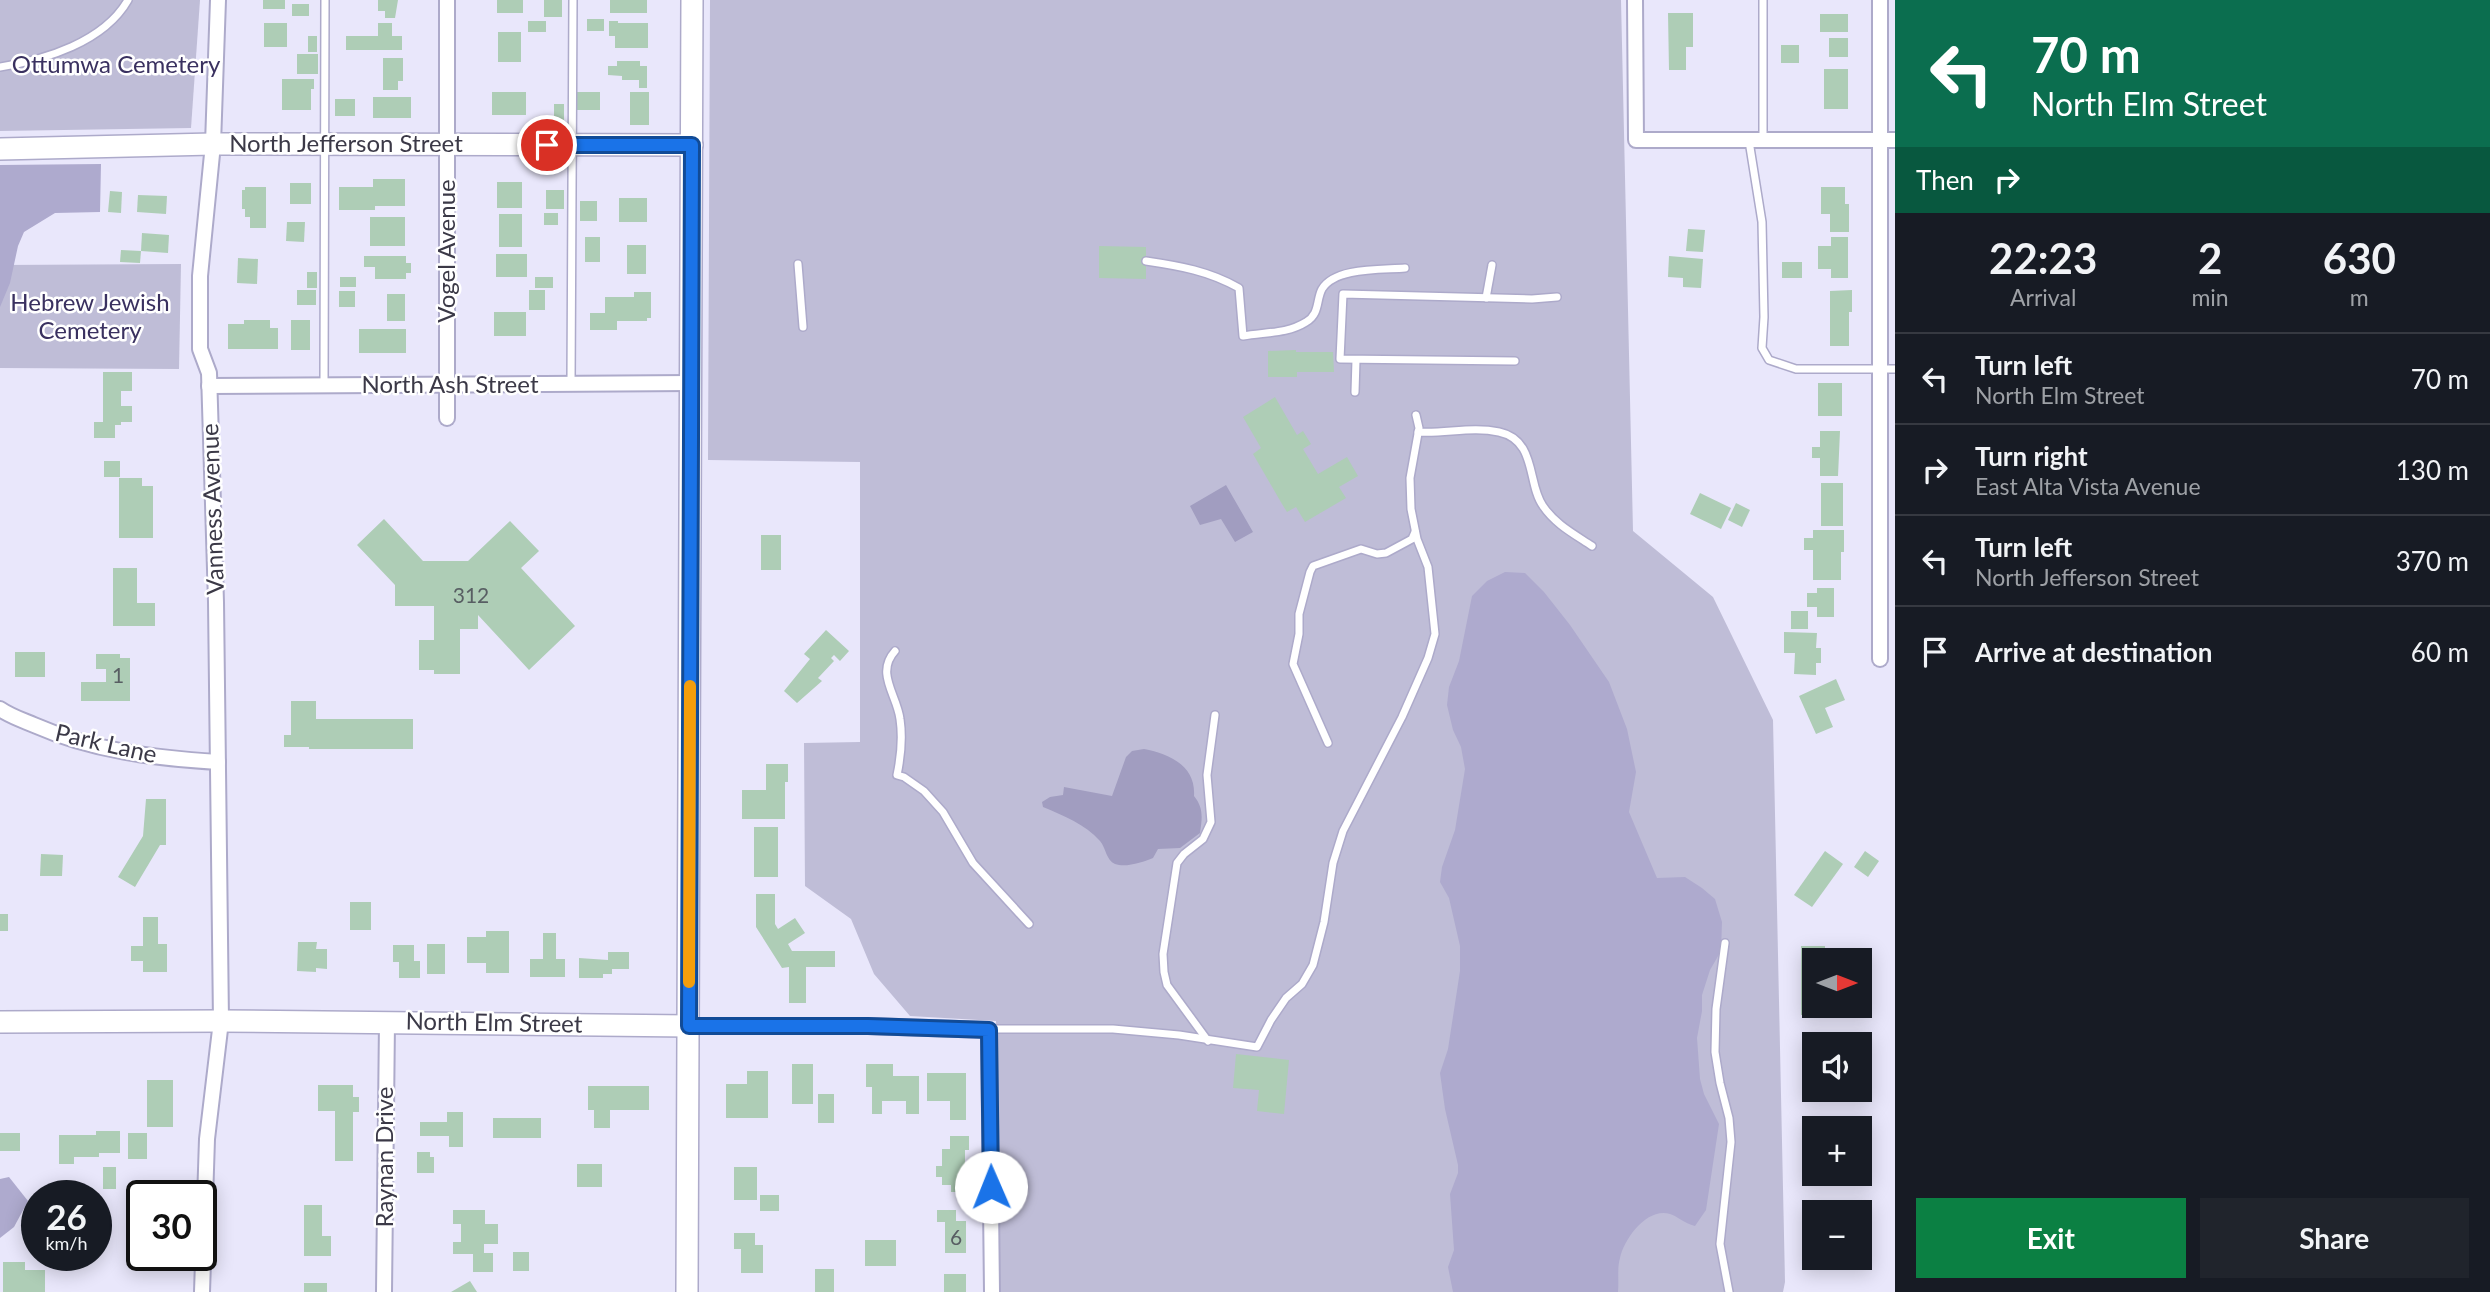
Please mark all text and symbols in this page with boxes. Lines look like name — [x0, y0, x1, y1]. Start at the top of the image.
text: 70 m — [2031, 25, 2141, 83]
icon: left — [1916, 28, 2007, 119]
park label: Ottumwa Cemetery — [12, 49, 221, 78]
text: North Elm Street — [2031, 84, 2267, 123]
pin — [517, 115, 577, 175]
icon: arrive — [528, 126, 566, 164]
street label: North Jefferson Street — [229, 128, 463, 157]
icon: right — [1988, 161, 2026, 199]
text: Then — [1916, 164, 1974, 196]
street label: Vogel Avenue — [431, 179, 460, 323]
text: 22:23 — [1989, 233, 2097, 283]
text: 2 — [2198, 233, 2222, 283]
text: 630 — [2323, 233, 2396, 283]
text: Arrival — [2010, 283, 2076, 311]
text: min — [2191, 283, 2229, 311]
text: m — [2350, 283, 2369, 311]
park label: Hebrew Jewish Cemetery — [10, 287, 170, 344]
text: Turn left — [1975, 349, 2072, 381]
icon: left — [1916, 360, 1954, 398]
text: 70 m — [2411, 363, 2469, 395]
street label: North Ash Street — [361, 369, 539, 398]
text: North Elm Street — [1975, 381, 2145, 409]
street label: Vanness Avenue — [194, 423, 229, 595]
text: Turn right — [1975, 440, 2088, 472]
icon: right — [1916, 451, 1954, 489]
text: 130 m — [2396, 454, 2469, 486]
text: East Alta Vista Avenue — [1975, 472, 2201, 500]
text: Turn left — [1975, 531, 2072, 563]
icon: left — [1916, 542, 1954, 580]
text: 370 m — [2396, 545, 2469, 577]
text: North Jefferson Street — [1975, 563, 2199, 591]
house number: 312 — [453, 582, 489, 607]
icon: arrive — [1916, 633, 1954, 671]
text: Arrive at destination — [1975, 636, 2212, 668]
text: 60 m — [2411, 636, 2469, 668]
house number: 1 — [112, 662, 124, 687]
street label: Park Lane — [53, 717, 160, 768]
north arrow — [1802, 948, 1872, 1018]
map controls — [1802, 948, 1872, 1270]
street label: North Elm Street — [405, 1005, 583, 1038]
button: sound — [1802, 1032, 1872, 1102]
street label: Raynan Drive — [369, 1087, 398, 1227]
button: + — [1802, 1116, 1872, 1186]
position arrow — [954, 1150, 1028, 1224]
speed limit sign: 30 — [126, 1180, 217, 1271]
text: 26 — [46, 1195, 87, 1237]
button: Exit — [1916, 1198, 2186, 1278]
button: Share — [2200, 1198, 2469, 1278]
button: − — [1802, 1200, 1872, 1270]
house number: 6 — [950, 1224, 962, 1249]
text: km/h — [45, 1232, 88, 1254]

